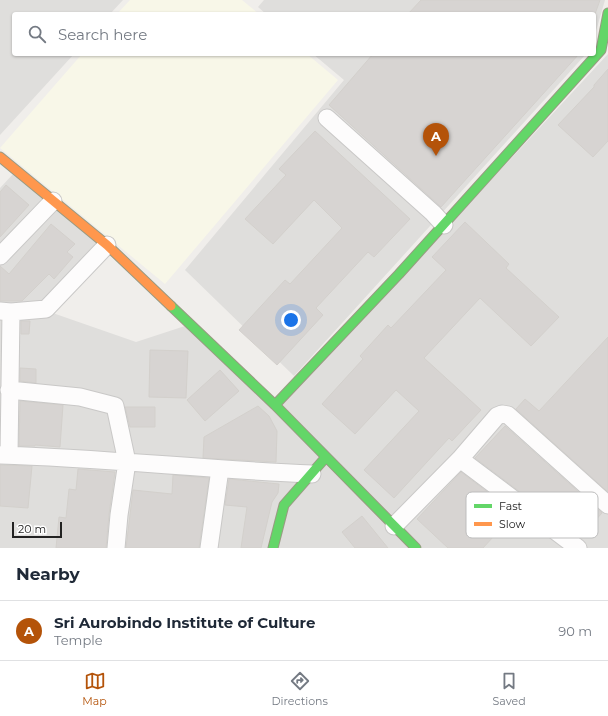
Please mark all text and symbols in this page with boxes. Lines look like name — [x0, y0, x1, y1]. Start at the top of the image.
search box — [12, 12, 596, 56]
icon: search — [26, 23, 48, 45]
text: Search here — [58, 25, 147, 44]
pin: A — [423, 123, 449, 156]
your location — [281, 310, 301, 330]
legend — [466, 492, 598, 538]
text: Fast — [499, 499, 523, 513]
text: Slow — [499, 517, 525, 531]
scale bar — [12, 520, 62, 539]
text: 20 m — [18, 522, 46, 536]
text: Nearby — [16, 564, 80, 584]
text: Sri Aurobindo Institute of Culture — [54, 613, 315, 632]
text: A — [24, 623, 34, 639]
text: 90 m — [558, 623, 592, 639]
text: Temple — [54, 632, 103, 648]
tab: Map — [82, 670, 107, 708]
tab: Directions — [272, 670, 328, 708]
tab: Saved — [493, 670, 526, 708]

